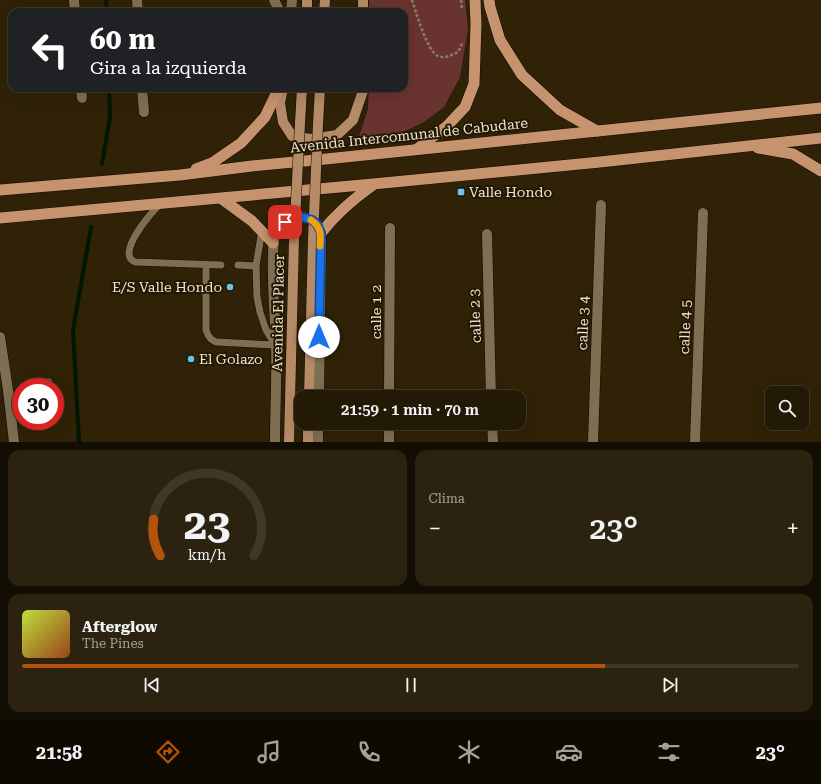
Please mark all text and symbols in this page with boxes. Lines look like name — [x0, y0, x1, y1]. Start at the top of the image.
text: 60 m — [90, 23, 155, 56]
icon: left — [24, 24, 76, 76]
text: Gira a la izquierda — [90, 57, 246, 78]
street label: Avenida Intercomunal de Cabudare — [289, 115, 529, 155]
place label: Valle Hondo — [469, 184, 552, 200]
marker: Valle Hondo — [456, 187, 466, 197]
pin — [268, 205, 302, 239]
icon: arrive — [274, 211, 296, 233]
street label: Avenida El Placer — [269, 254, 287, 372]
place label: E/S Valle Hondo — [112, 279, 222, 295]
marker: E/S Valle Hondo — [225, 282, 235, 292]
street label: calle 1 2 — [368, 285, 384, 339]
street label: calle 2 3 — [466, 288, 484, 344]
street label: calle 3 4 — [574, 295, 592, 351]
street label: calle 4 5 — [676, 299, 694, 355]
position arrow — [298, 316, 340, 358]
place label: El Golazo — [199, 351, 263, 367]
marker: El Golazo — [186, 354, 196, 364]
speed limit sign: 30 — [12, 378, 64, 430]
map controls — [765, 386, 809, 430]
button: search — [765, 386, 809, 430]
text: 21:59 · 1 min · 70 m — [341, 401, 479, 419]
text: Clima — [429, 491, 465, 506]
text: 23 — [184, 500, 231, 549]
text: 23° — [590, 511, 638, 546]
text: − — [429, 516, 441, 541]
text: + — [787, 516, 799, 541]
text: km/h — [188, 547, 226, 563]
text: Afterglow — [82, 618, 157, 636]
text: The Pines — [82, 636, 144, 651]
icon: previous — [141, 674, 163, 696]
icon: pause — [400, 674, 422, 696]
icon: next — [659, 674, 681, 696]
icon: directions — [154, 738, 182, 766]
icon: music — [255, 738, 283, 766]
icon: phone — [355, 738, 383, 766]
icon: climate — [455, 738, 483, 766]
icon: car — [555, 738, 583, 766]
icon: filters — [655, 738, 683, 766]
text: 21:58 — [36, 742, 82, 763]
text: 23° — [756, 742, 785, 763]

